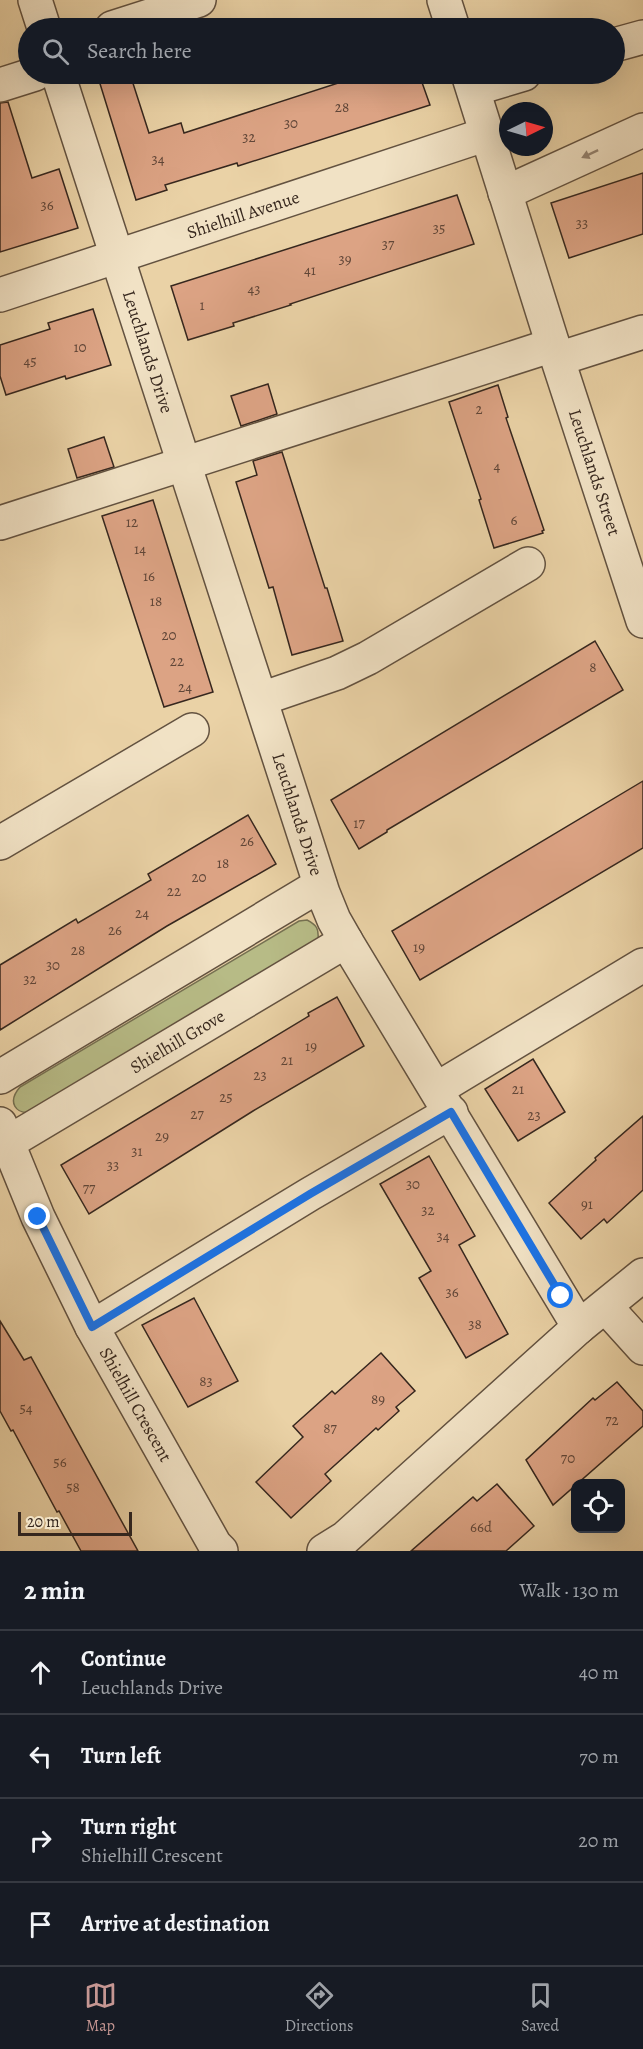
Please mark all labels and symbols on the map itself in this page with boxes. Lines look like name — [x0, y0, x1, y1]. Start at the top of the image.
house number: 28 — [335, 97, 349, 117]
north arrow — [499, 102, 553, 156]
house number: 30 — [284, 113, 298, 133]
house number: 32 — [242, 127, 256, 147]
house number: 34 — [151, 149, 165, 169]
one-way arrow — [580, 149, 598, 159]
street label: Shielhill Avenue — [184, 185, 303, 244]
house number: 36 — [40, 195, 54, 215]
house number: 33 — [576, 213, 588, 233]
house number: 35 — [433, 218, 445, 238]
house number: 37 — [382, 234, 395, 254]
house number: 39 — [338, 249, 352, 269]
house number: 41 — [304, 260, 316, 280]
house number: 43 — [247, 279, 261, 299]
street label: Leuchlands Drive — [117, 287, 179, 416]
house number: 1 — [199, 295, 205, 315]
house number: 10 — [73, 337, 87, 357]
house number: 45 — [23, 351, 37, 371]
house number: 2 — [475, 399, 483, 419]
street label: Leuchlands Street — [563, 406, 626, 539]
house number: 4 — [494, 456, 501, 476]
house number: 6 — [511, 510, 518, 530]
house number: 12 — [126, 512, 138, 532]
house number: 14 — [134, 539, 146, 559]
house number: 16 — [143, 566, 155, 586]
house number: 18 — [150, 591, 162, 611]
house number: 20 — [161, 625, 177, 645]
house number: 22 — [170, 651, 184, 671]
house number: 8 — [589, 657, 597, 677]
house number: 24 — [178, 677, 192, 697]
street label: Leuchlands Drive — [266, 750, 329, 879]
house number: 17 — [353, 813, 365, 833]
house number: 26 — [240, 831, 254, 851]
house number: 18 — [217, 853, 229, 873]
house number: 20 — [191, 867, 207, 887]
house number: 22 — [167, 881, 181, 901]
house number: 24 — [135, 903, 149, 923]
house number: 26 — [108, 920, 122, 940]
house number: 19 — [413, 937, 425, 957]
house number: 28 — [71, 940, 85, 960]
house number: 30 — [46, 955, 60, 975]
house number: 32 — [23, 969, 37, 989]
street label: Shielhill Grove — [125, 1004, 229, 1079]
house number: 19 — [305, 1036, 317, 1056]
house number: 21 — [281, 1050, 293, 1070]
house number: 23 — [253, 1065, 267, 1085]
house number: 21 — [512, 1079, 524, 1099]
house number: 25 — [219, 1087, 233, 1107]
house number: 27 — [190, 1104, 204, 1124]
house number: 23 — [527, 1105, 541, 1125]
house number: 29 — [155, 1126, 169, 1146]
house number: 31 — [131, 1141, 143, 1161]
house number: 33 — [107, 1155, 119, 1175]
house number: 30 — [406, 1174, 420, 1194]
house number: 77 — [83, 1178, 96, 1198]
house number: 91 — [581, 1194, 593, 1214]
house number: 32 — [421, 1200, 435, 1220]
route end — [24, 1203, 50, 1229]
house number: 34 — [436, 1226, 450, 1246]
house number: 36 — [445, 1282, 459, 1302]
route start — [547, 1282, 573, 1308]
house number: 38 — [468, 1314, 482, 1334]
street label: Shielhill Crescent — [94, 1343, 178, 1466]
house number: 83 — [199, 1371, 213, 1391]
house number: 89 — [371, 1389, 385, 1409]
house number: 54 — [19, 1398, 33, 1418]
house number: 72 — [605, 1410, 619, 1430]
house number: 87 — [323, 1418, 337, 1438]
house number: 70 — [561, 1448, 575, 1468]
house number: 56 — [53, 1452, 67, 1472]
house number: 58 — [66, 1477, 80, 1497]
scale bar — [18, 1509, 132, 1536]
house number: 66d — [470, 1517, 493, 1537]

